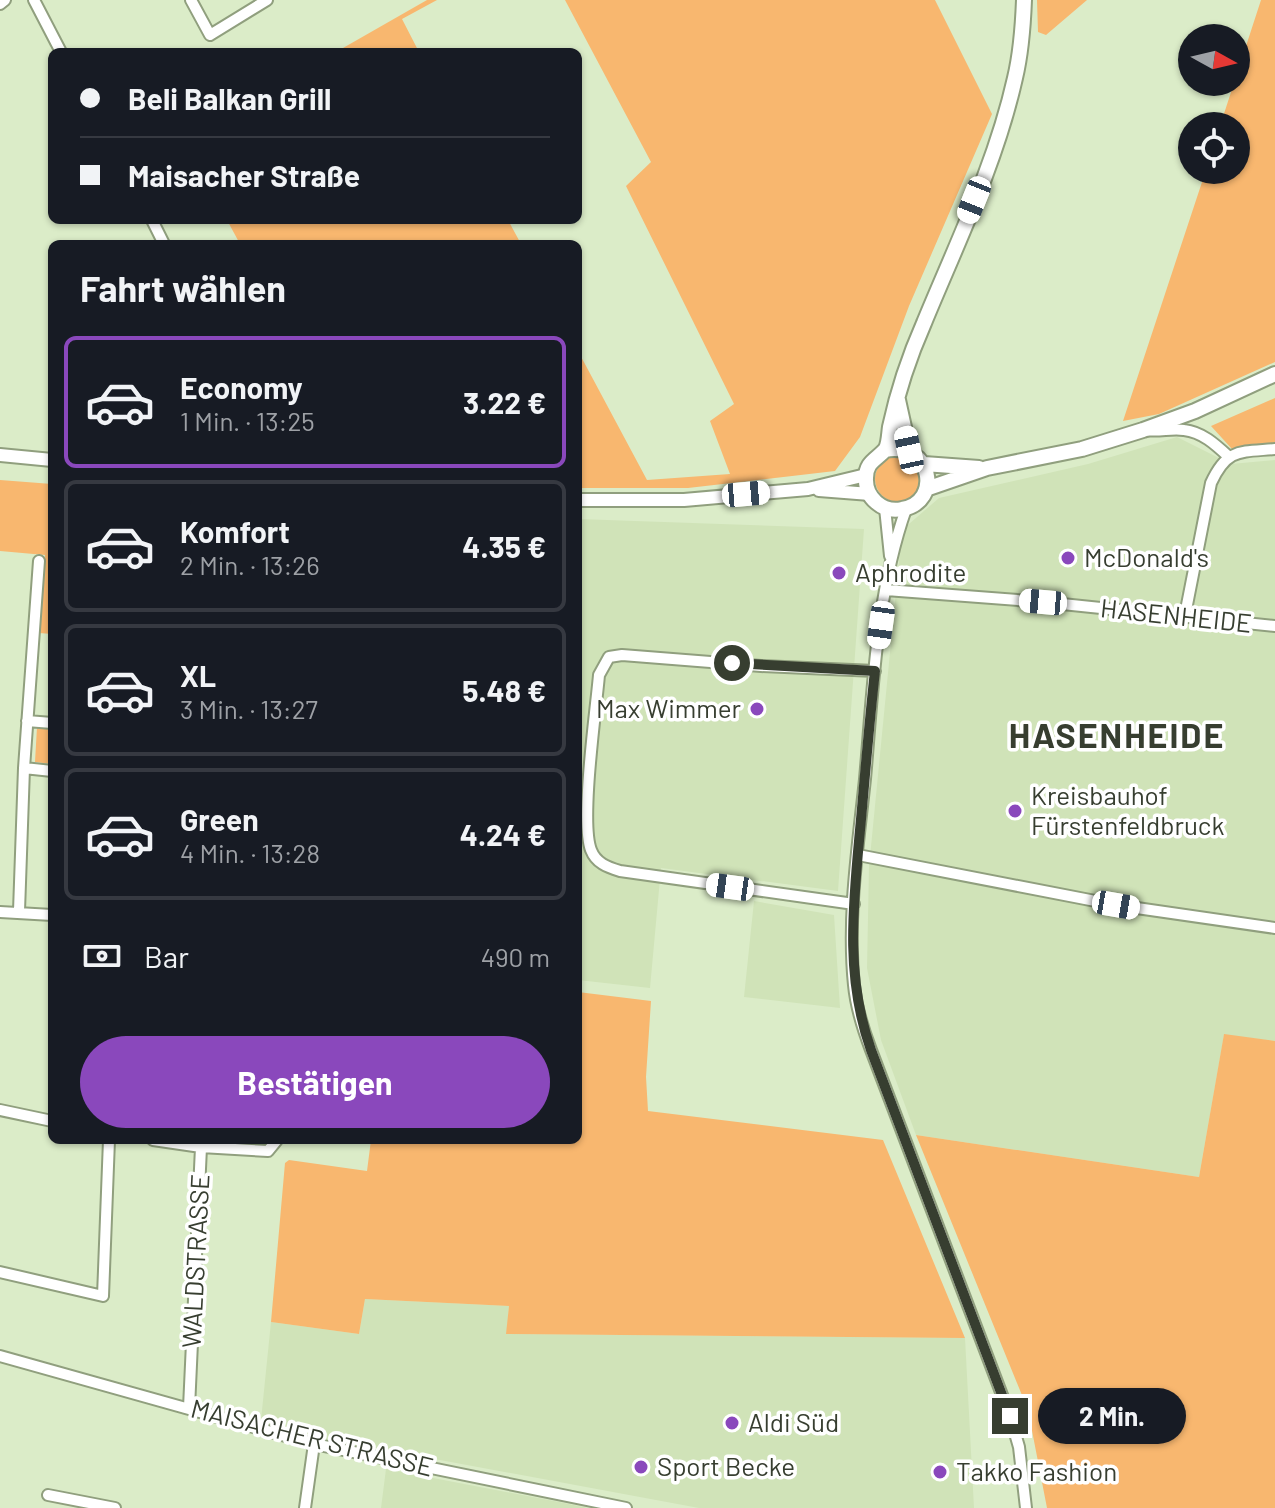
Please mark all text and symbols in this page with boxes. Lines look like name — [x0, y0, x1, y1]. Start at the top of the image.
north arrow — [1178, 24, 1250, 96]
map controls — [1178, 24, 1250, 184]
text: Beli Balkan Grill — [128, 80, 331, 116]
button: locate — [1178, 112, 1250, 184]
text: Maisacher Straße — [128, 157, 360, 193]
car — [954, 173, 994, 227]
text: Fahrt wählen — [80, 266, 286, 309]
icon: car — [84, 366, 156, 438]
text: Economy — [180, 369, 303, 405]
text: 3.22 € — [463, 384, 546, 420]
text: 1 Min. · 13:25 — [180, 405, 315, 436]
car — [892, 424, 926, 476]
car — [721, 480, 771, 508]
icon: car — [84, 510, 156, 582]
text: Komfort — [180, 513, 290, 549]
text: 4.35 € — [462, 528, 546, 564]
place label: McDonald's — [1084, 541, 1209, 572]
text: 2 Min. · 13:26 — [180, 549, 320, 580]
marker: McDonald's — [1059, 549, 1077, 567]
place label: Aphrodite — [855, 556, 966, 587]
marker: Aphrodite — [830, 564, 848, 582]
car — [1018, 588, 1068, 616]
street label: HASENHEIDE — [1099, 591, 1253, 638]
car — [866, 600, 896, 650]
route start — [714, 645, 750, 681]
icon: car — [84, 654, 156, 726]
text: XL — [180, 657, 216, 693]
text: 5.48 € — [462, 672, 546, 708]
place label: Max Wimmer — [596, 692, 742, 723]
text: 3 Min. · 13:27 — [180, 693, 318, 724]
marker: Max Wimmer — [748, 700, 766, 718]
district label: HASENHEIDE — [1009, 714, 1225, 755]
place label: Kreisbauhof Fürstenfeldbruck — [1031, 779, 1224, 840]
icon: car — [84, 798, 156, 870]
text: Green — [180, 801, 259, 837]
marker: Kreisbauhof Fürstenfeldbruck — [1006, 802, 1024, 820]
text: 4.24 € — [460, 816, 546, 852]
text: 4 Min. · 13:28 — [180, 837, 320, 868]
car — [705, 872, 755, 902]
car — [1090, 889, 1142, 921]
icon: cash — [80, 934, 124, 978]
text: Bar — [144, 938, 189, 974]
text: 490 m — [481, 941, 550, 972]
button: Bestätigen — [80, 1036, 550, 1128]
street label: WALDSTRASSE — [174, 1173, 215, 1349]
callout: 2 Min. — [1038, 1388, 1186, 1444]
street label: MAISACHER STRASSE — [188, 1391, 437, 1482]
route end — [992, 1398, 1028, 1434]
text: 2 Min. — [1079, 1400, 1145, 1431]
place label: Aldi Süd — [748, 1406, 839, 1437]
marker: Aldi Süd — [723, 1414, 741, 1432]
place label: Sport Becke — [657, 1450, 795, 1481]
place label: Takko Fashion — [956, 1455, 1117, 1486]
marker: Sport Becke — [632, 1458, 650, 1476]
marker: Takko Fashion — [931, 1463, 949, 1481]

